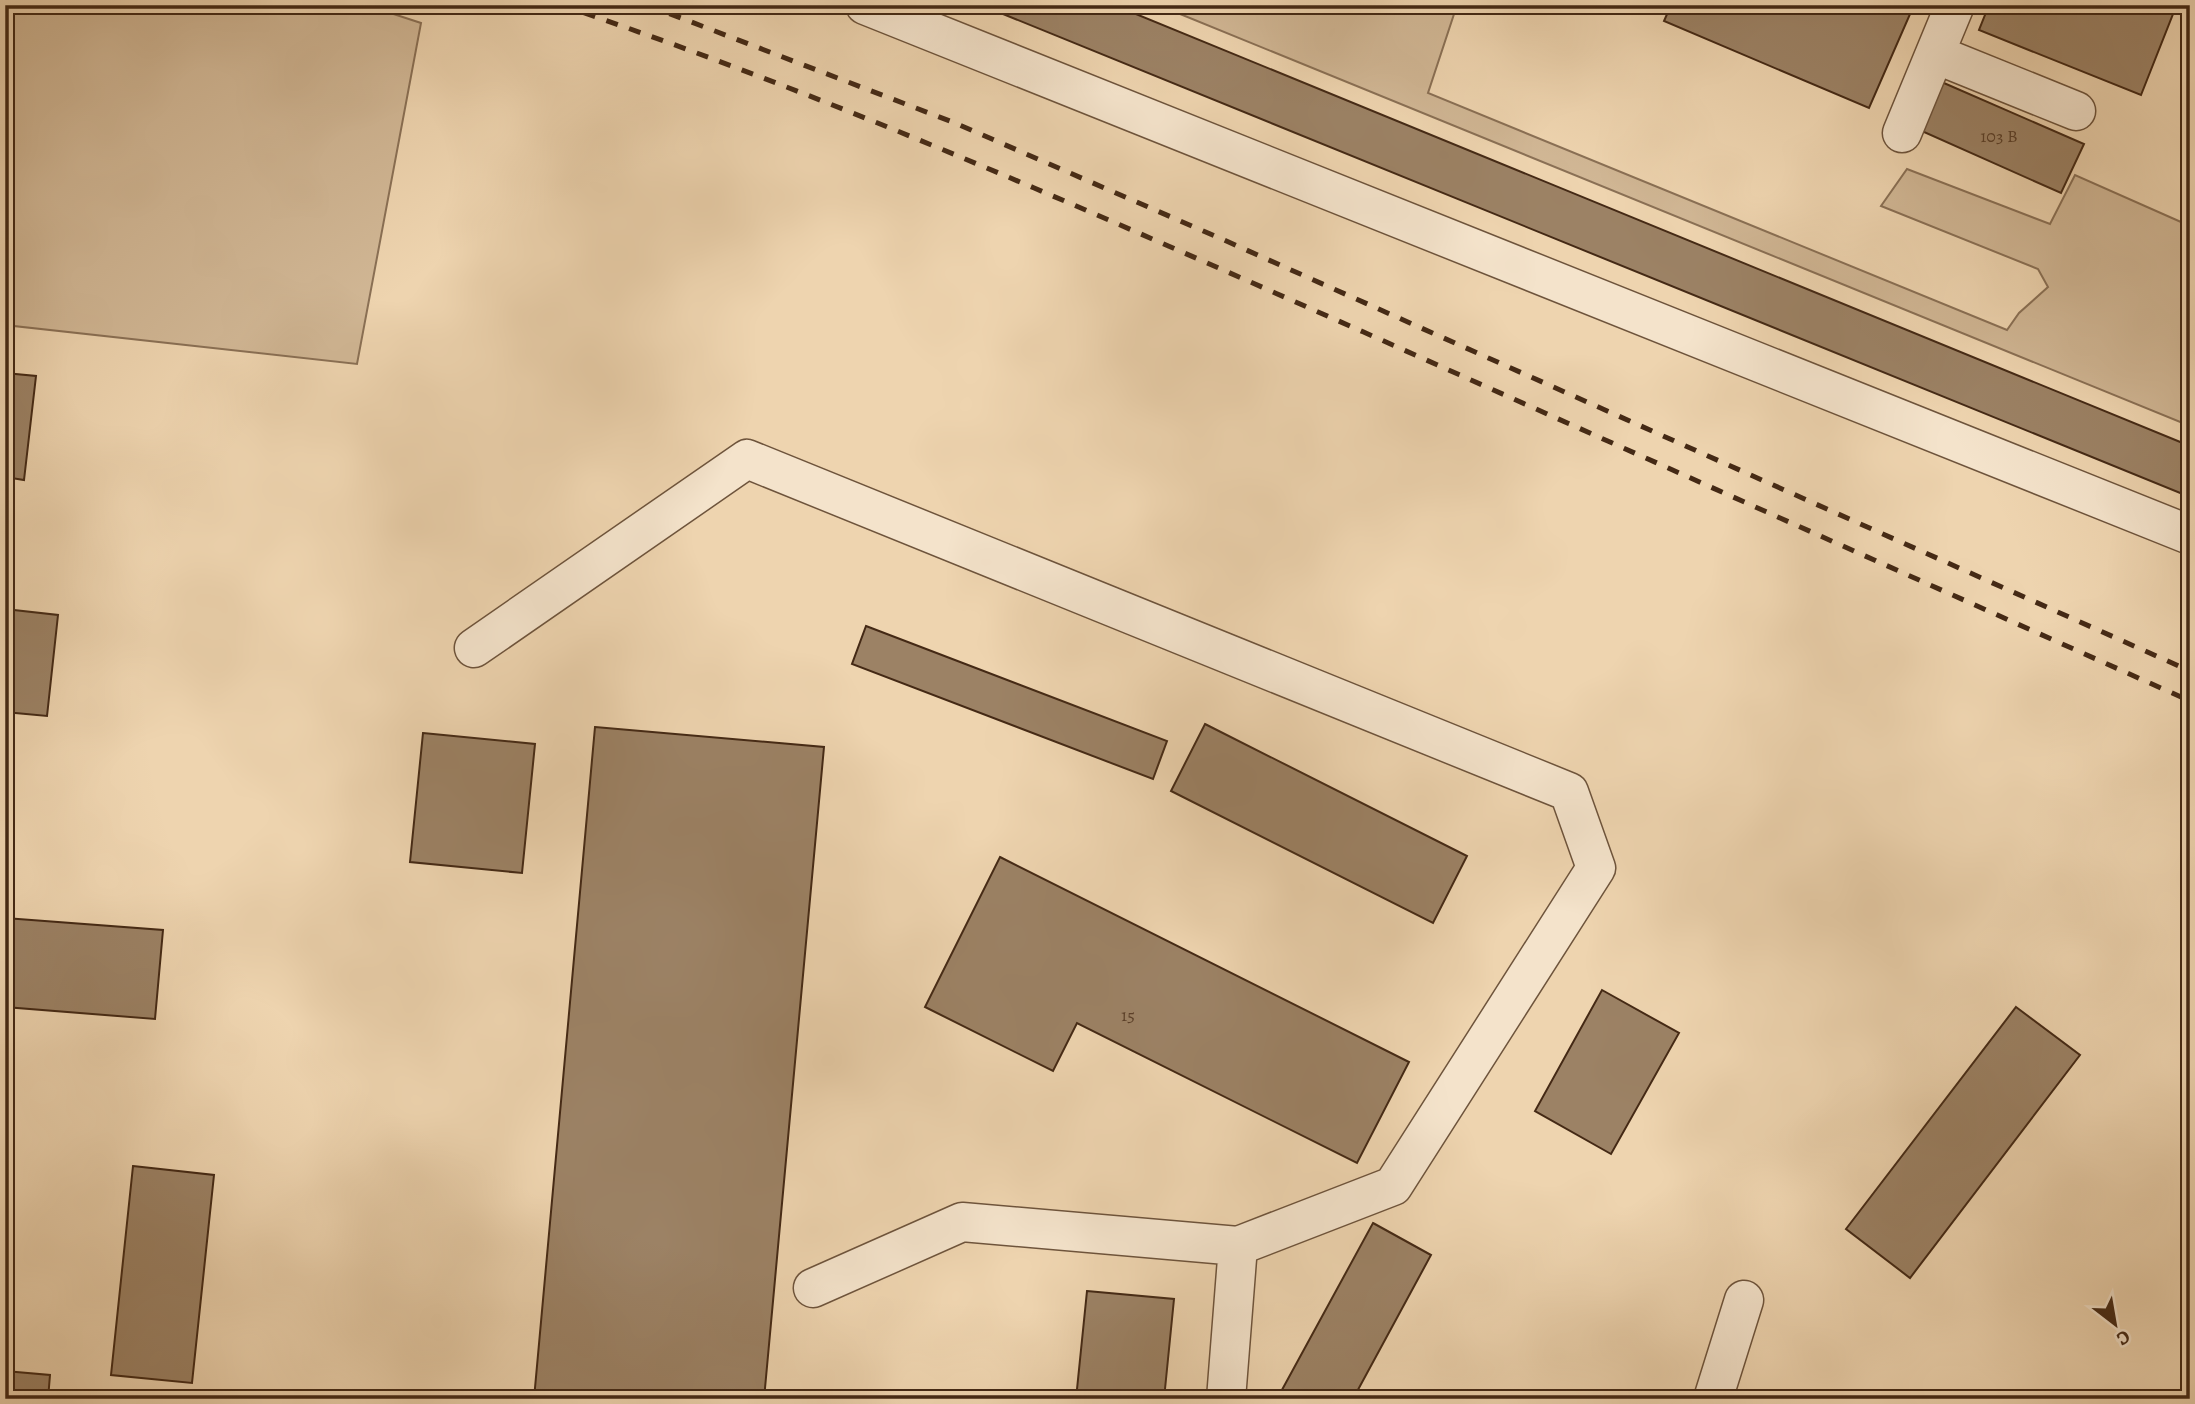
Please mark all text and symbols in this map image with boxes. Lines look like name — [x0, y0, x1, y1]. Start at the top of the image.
house number: 103 В — [1980, 124, 2018, 148]
house number: 15 — [1121, 1003, 1135, 1027]
north arrow — [2080, 1288, 2150, 1358]
text: С — [2112, 1324, 2135, 1352]

